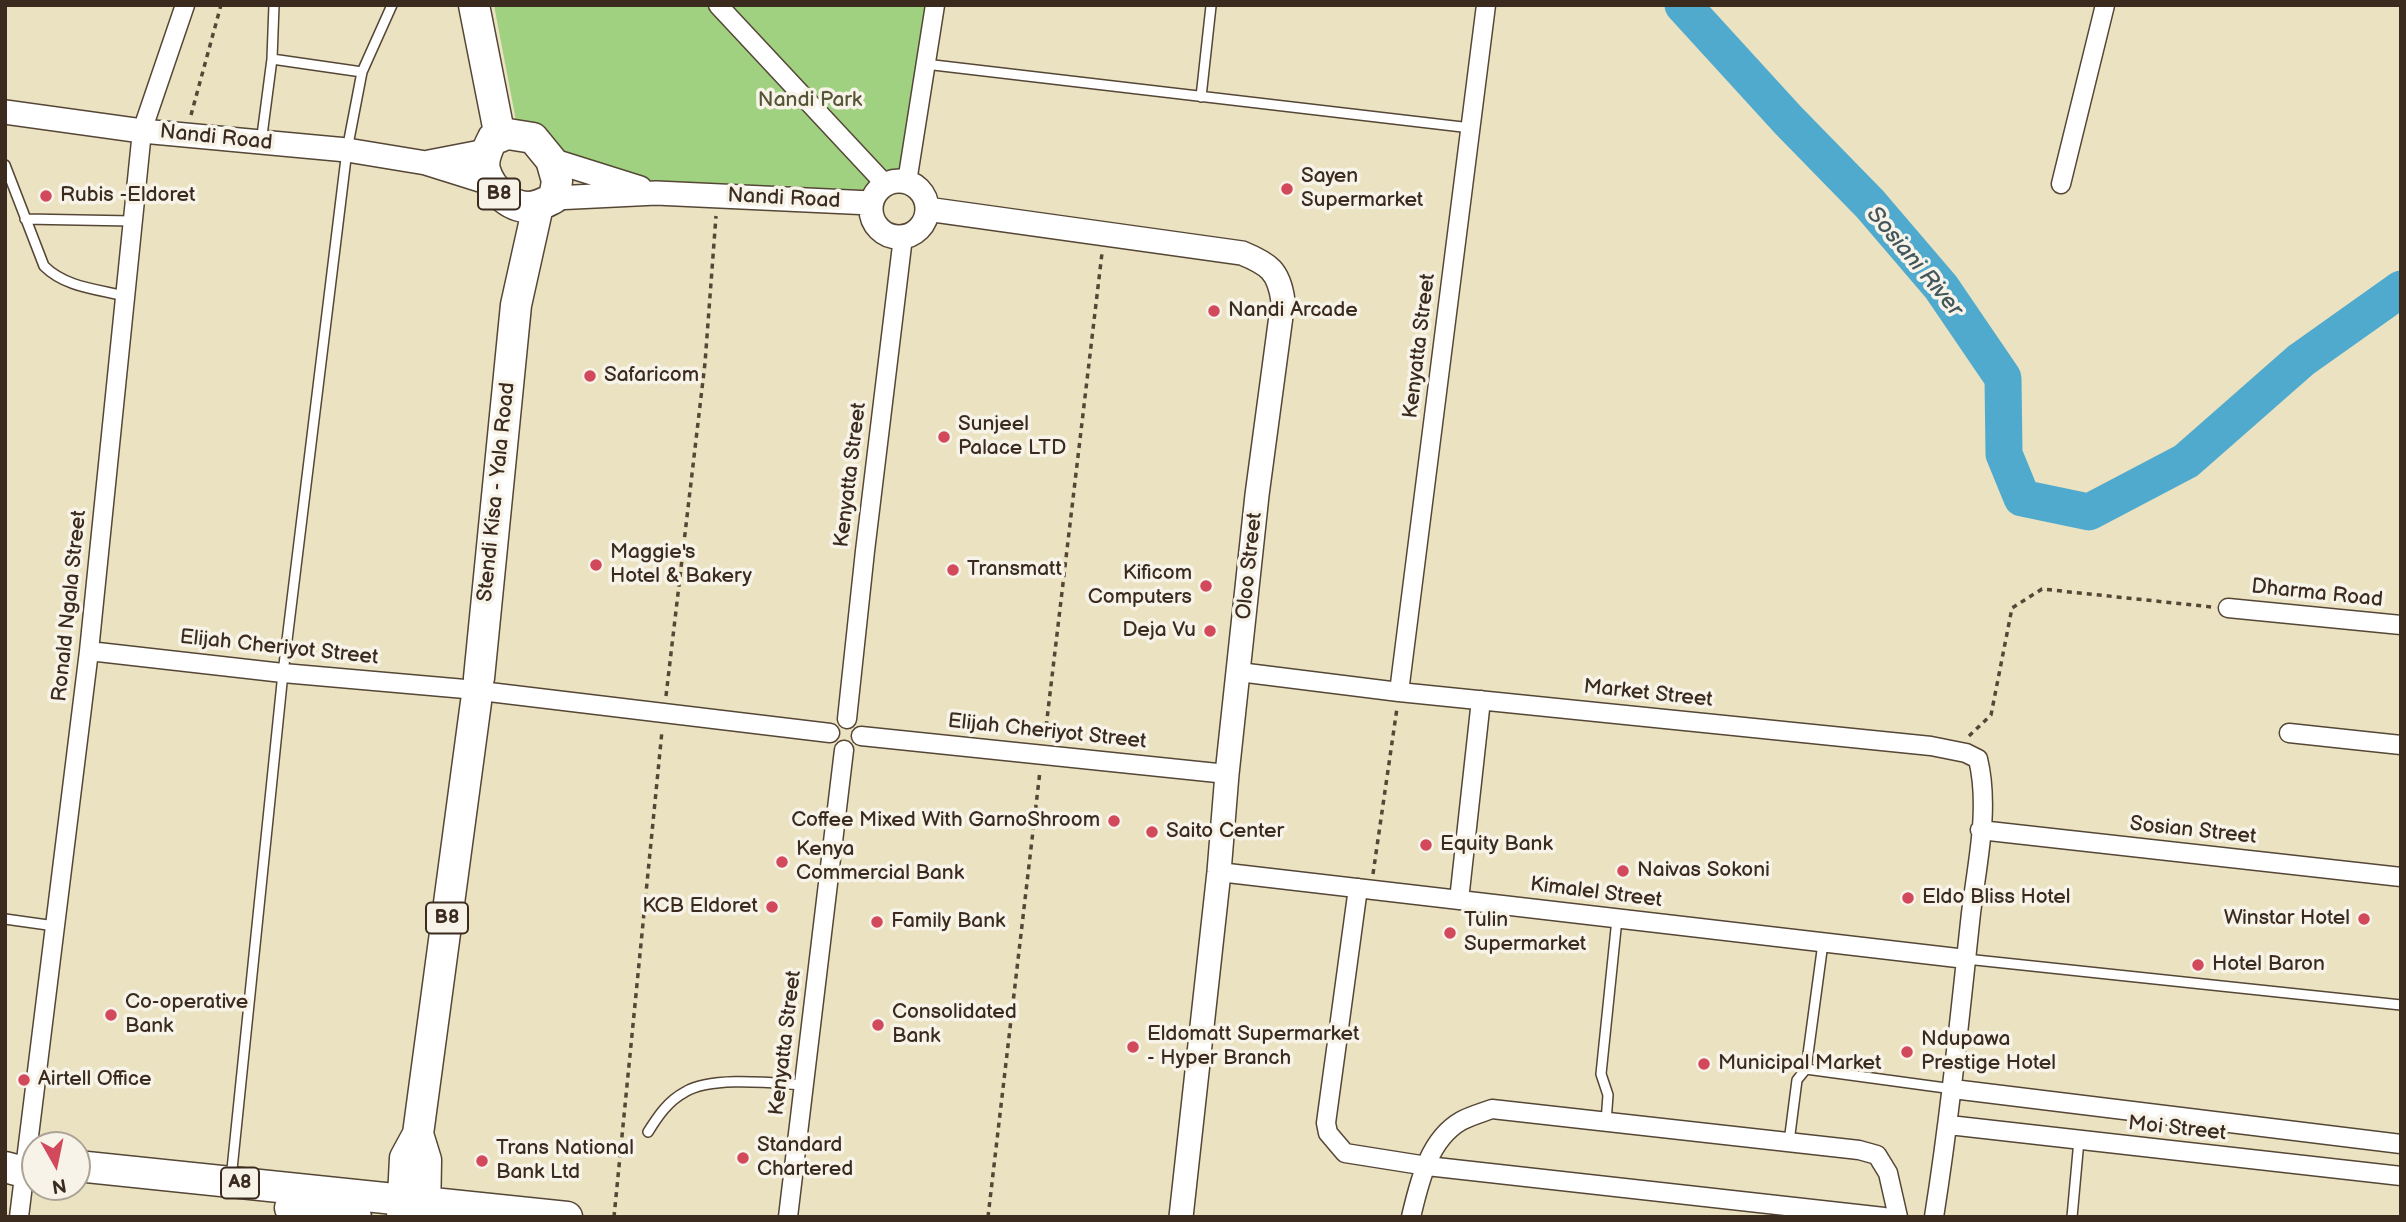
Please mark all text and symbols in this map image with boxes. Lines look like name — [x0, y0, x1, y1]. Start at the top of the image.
park label: Nandi Park — [758, 88, 862, 114]
street label: Nandi Road — [159, 120, 273, 156]
place label: Sayen Supermarket — [1301, 164, 1423, 214]
road number: B8 — [478, 178, 520, 210]
marker: Sayen Supermarket — [1279, 181, 1295, 197]
place label: Rubis -Eldoret — [60, 183, 196, 209]
street label: Nandi Road — [727, 183, 841, 215]
marker: Rubis -Eldoret — [38, 188, 54, 204]
water label: Sosiani River — [1860, 201, 1968, 323]
street label: Kenyatta Street — [1399, 272, 1441, 420]
place label: Nandi Arcade — [1228, 298, 1358, 324]
marker: Nandi Arcade — [1206, 303, 1222, 319]
place label: Safaricom — [604, 363, 699, 389]
marker: Safaricom — [582, 368, 598, 384]
street label: Stendi Kisa - Yala Road — [473, 381, 521, 603]
street label: Kenyatta Street — [830, 401, 872, 549]
place label: Sunjeel Palace LTD — [958, 412, 1066, 462]
marker: Sunjeel Palace LTD — [936, 429, 952, 445]
street label: Ronald Ngala Street — [47, 509, 93, 703]
street label: Oloo Street — [1232, 511, 1268, 621]
place label: Maggie's Hotel & Bakery — [610, 540, 752, 590]
marker: Maggie's Hotel & Bakery — [588, 557, 604, 573]
place label: Transmatt — [967, 557, 1062, 583]
place label: Kificom Computers — [1088, 561, 1192, 611]
marker: Transmatt — [945, 562, 961, 578]
street label: Dharma Road — [2250, 575, 2384, 613]
marker: Kificom Computers — [1198, 578, 1214, 594]
place label: Deja Vu — [1122, 618, 1196, 644]
marker: Deja Vu — [1202, 623, 1218, 639]
street label: Elijah Cheriyot Street — [178, 625, 380, 671]
street label: Market Street — [1582, 675, 1714, 713]
street label: Elijah Cheriyot Street — [946, 709, 1148, 755]
place label: Coffee Mixed With GarnoShroom — [791, 808, 1100, 834]
street label: Sosian Street — [2129, 812, 2257, 850]
marker: Coffee Mixed With GarnoShroom — [1106, 813, 1122, 829]
place label: Saito Center — [1166, 819, 1284, 845]
marker: Saito Center — [1144, 824, 1160, 840]
place label: Equity Bank — [1440, 832, 1553, 858]
place label: Kenya Commercial Bank — [796, 837, 964, 887]
marker: Equity Bank — [1418, 837, 1434, 853]
marker: Kenya Commercial Bank — [774, 854, 790, 870]
place label: Naivas Sokoni — [1637, 858, 1770, 884]
marker: Naivas Sokoni — [1615, 863, 1631, 879]
street label: Kimalel Street — [1529, 872, 1663, 914]
place label: Eldo Bliss Hotel — [1922, 885, 2070, 911]
marker: Eldo Bliss Hotel — [1900, 890, 1916, 906]
place label: KCB Eldoret — [642, 894, 758, 920]
marker: KCB Eldoret — [764, 899, 780, 915]
road number: B8 — [426, 902, 468, 934]
place label: Winstar Hotel — [2224, 906, 2350, 932]
place label: Tulin Supermarket — [1464, 908, 1586, 958]
place label: Family Bank — [891, 909, 1005, 935]
marker: Winstar Hotel — [2356, 911, 2372, 927]
marker: Family Bank — [869, 914, 885, 930]
marker: Tulin Supermarket — [1442, 925, 1458, 941]
place label: Hotel Baron — [2212, 952, 2325, 978]
marker: Hotel Baron — [2190, 957, 2206, 973]
street label: Kenyatta Street — [765, 969, 807, 1117]
place label: Co-operative Bank — [125, 990, 248, 1040]
place label: Consolidated Bank — [892, 1000, 1017, 1050]
marker: Co-operative Bank — [103, 1007, 119, 1023]
marker: Consolidated Bank — [870, 1017, 886, 1033]
place label: Eldomatt Supermarket - Hyper Branch — [1147, 1022, 1359, 1072]
place label: Ndupawa Prestige Hotel — [1921, 1027, 2056, 1077]
marker: Eldomatt Supermarket - Hyper Branch — [1125, 1039, 1141, 1055]
marker: Ndupawa Prestige Hotel — [1899, 1044, 1915, 1060]
place label: Municipal Market — [1718, 1051, 1882, 1077]
marker: Municipal Market — [1696, 1056, 1712, 1072]
place label: Airtell Office — [38, 1067, 151, 1093]
marker: Airtell Office — [16, 1072, 32, 1088]
street label: Moi Street — [2127, 1111, 2227, 1147]
north arrow — [21, 1131, 91, 1201]
place label: Standard Chartered — [757, 1133, 853, 1183]
place label: Trans National Bank Ltd — [496, 1136, 634, 1186]
marker: Standard Chartered — [735, 1150, 751, 1166]
marker: Trans National Bank Ltd — [474, 1153, 490, 1169]
road number: A8 — [221, 1168, 259, 1198]
text: N — [50, 1173, 68, 1198]

